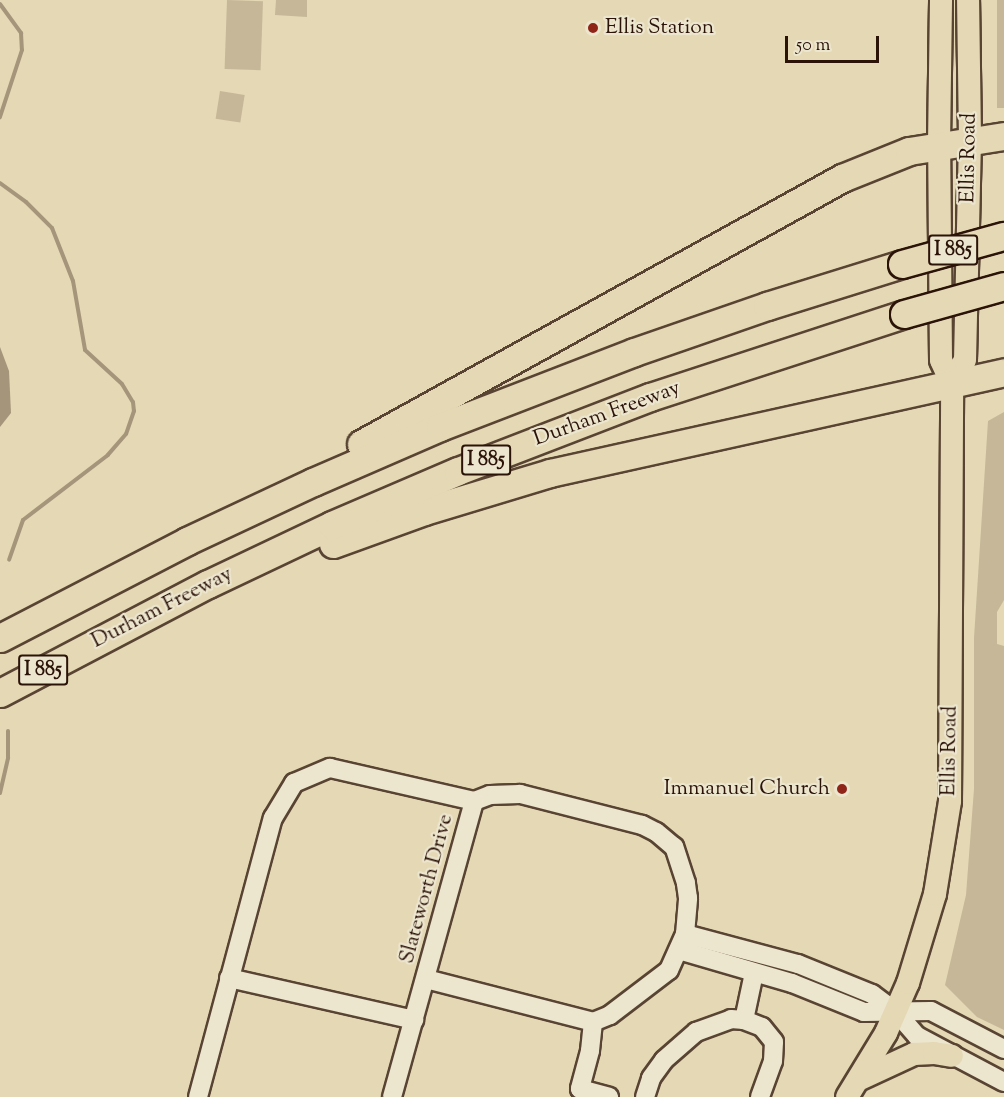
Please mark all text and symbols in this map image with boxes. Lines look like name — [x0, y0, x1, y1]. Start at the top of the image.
place label: Ellis Station — [605, 15, 714, 41]
marker: Ellis Station — [586, 21, 600, 35]
scale bar — [788, 24, 882, 62]
text: 50 m — [796, 33, 830, 59]
street label: Ellis Road — [956, 113, 982, 203]
road number: I 885 — [928, 233, 978, 267]
street label: Durham Freeway — [530, 376, 684, 452]
road number: I 885 — [460, 443, 512, 477]
street label: Durham Freeway — [88, 562, 236, 654]
road number: I 885 — [18, 653, 68, 687]
street label: Ellis Road — [937, 706, 963, 796]
place label: Immanuel Church — [664, 776, 830, 802]
marker: Immanuel Church — [835, 782, 849, 796]
street label: Slateworth Drive — [395, 812, 459, 966]

